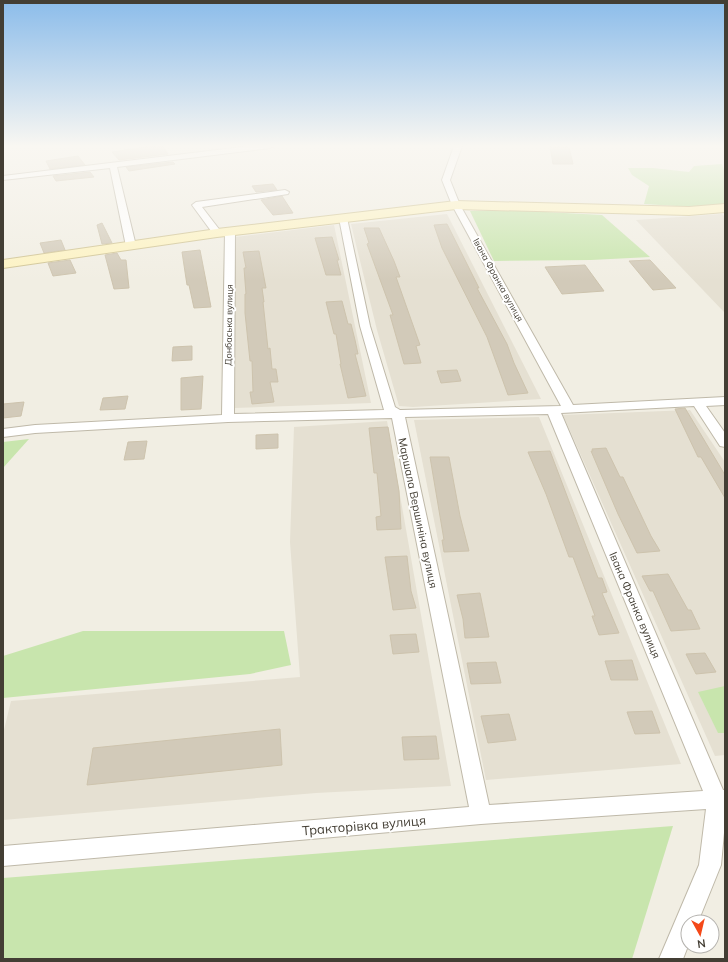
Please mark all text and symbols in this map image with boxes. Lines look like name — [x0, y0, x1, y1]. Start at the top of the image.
street label: Івана Франка вулиця — [470, 236, 526, 324]
street label: Донбаська вулиця — [222, 284, 236, 366]
street label: Маршала Вершиніна вулиця — [395, 437, 441, 589]
street label: Івана Франка вулиця — [606, 550, 664, 660]
street label: Тракторівка вулиця — [301, 812, 427, 838]
north arrow — [680, 914, 720, 954]
text: N — [696, 936, 706, 951]

